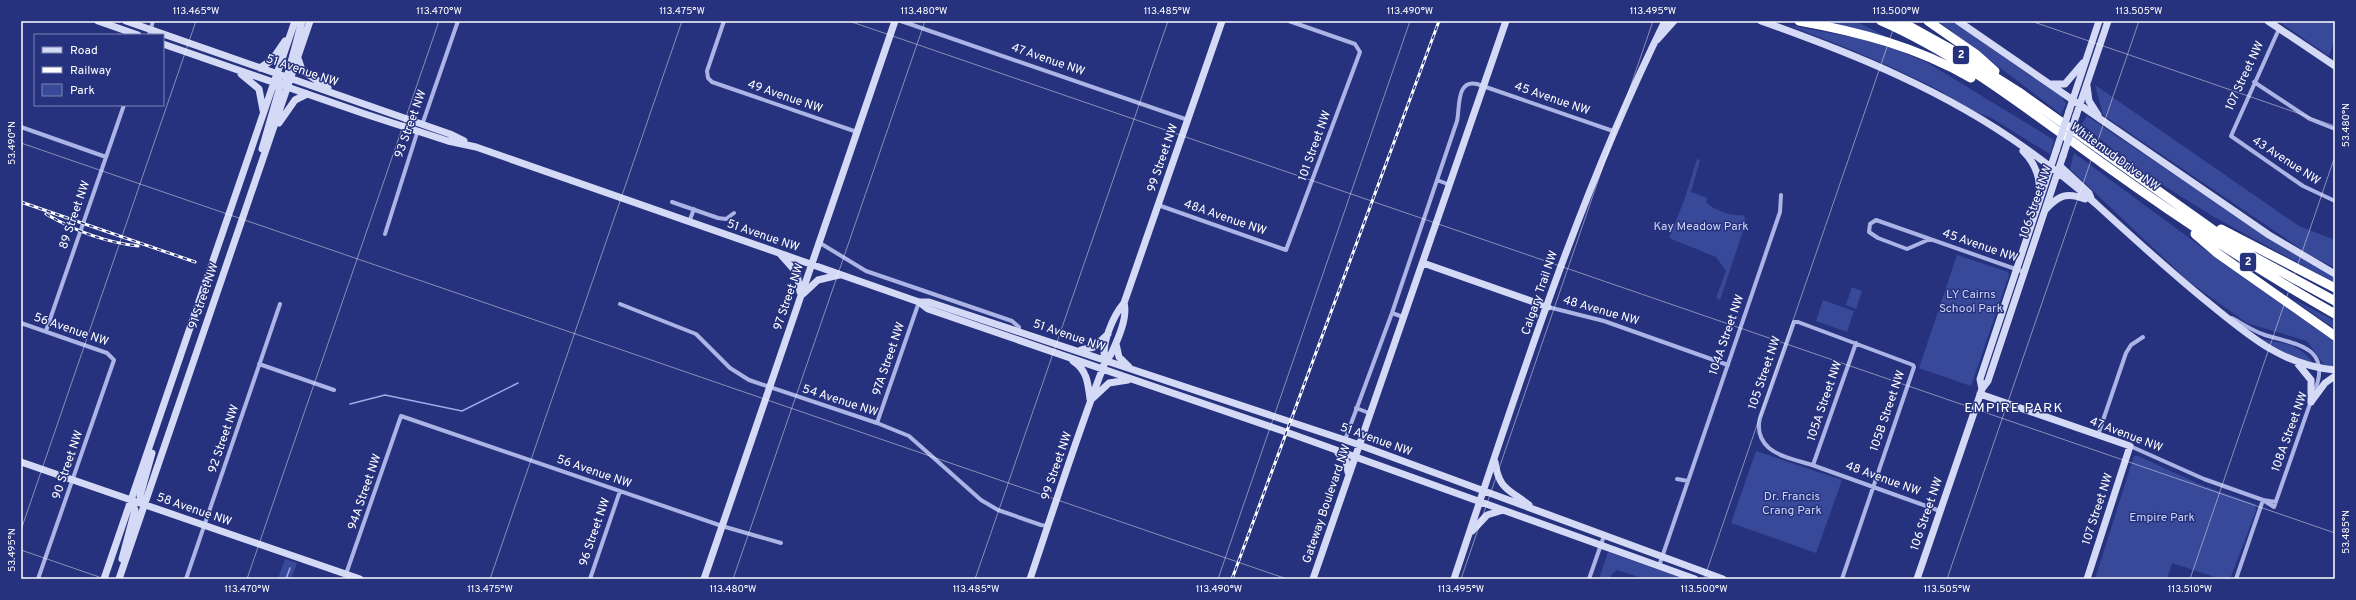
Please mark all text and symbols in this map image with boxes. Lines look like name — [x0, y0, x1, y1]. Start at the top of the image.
text: 113.465°W — [173, 5, 219, 18]
text: 113.470°W — [416, 5, 462, 18]
text: 113.475°W — [659, 5, 705, 18]
text: 113.480°W — [901, 5, 947, 18]
text: 113.485°W — [1144, 5, 1190, 18]
text: 113.490°W — [1387, 5, 1433, 18]
text: 113.495°W — [1630, 5, 1676, 18]
text: 113.500°W — [1872, 5, 1920, 18]
text: 113.505°W — [2116, 5, 2163, 18]
legend — [34, 34, 164, 106]
street label: 107 Street NW — [2222, 39, 2268, 113]
street label: 47 Avenue NW — [1009, 40, 1087, 80]
text: Road — [70, 43, 98, 59]
road number: 2 — [1953, 46, 1969, 64]
street label: 51 Avenue NW — [264, 51, 340, 91]
text: Railway — [70, 63, 111, 79]
street label: 49 Avenue NW — [745, 77, 825, 117]
street label: 45 Avenue NW — [1512, 79, 1592, 119]
text: Park — [70, 83, 95, 99]
street label: 93 Street NW — [391, 88, 431, 160]
text: 53.480°N — [2340, 103, 2353, 147]
street label: 101 Street NW — [1295, 109, 1335, 183]
street label: Whitemud Drive NW — [2067, 119, 2163, 195]
text: 53.490°N — [6, 121, 19, 165]
street label: 99 Street NW — [1144, 122, 1182, 194]
street label: 43 Avenue NW — [2249, 133, 2323, 189]
street label: 106 Street NW — [2016, 163, 2056, 241]
street label: 89 Street NW — [56, 179, 94, 251]
street label: 48A Avenue NW — [1182, 196, 1268, 240]
street label: 51 Avenue NW — [725, 216, 801, 256]
park label: Kay Meadow Park — [1653, 219, 1749, 235]
street label: 45 Avenue NW — [1940, 226, 2020, 266]
street label: Calgary Trail NW — [1518, 249, 1562, 337]
road number: 2 — [2240, 253, 2256, 271]
street label: 91 Street NW — [185, 261, 223, 331]
street label: 97 Street NW — [770, 261, 808, 333]
park label: LY Cairns School Park — [1939, 287, 2003, 317]
street label: 48 Avenue NW — [1561, 292, 1641, 330]
street label: 104A Street NW — [1706, 293, 1748, 377]
street label: 56 Avenue NW — [31, 310, 111, 350]
street label: 51 Avenue NW — [1031, 316, 1107, 356]
street label: 97A Street NW — [869, 320, 909, 398]
street label: 105 Street NW — [1745, 334, 1785, 412]
street label: 105A Street NW — [1804, 359, 1846, 443]
street label: 105B Street NW — [1867, 368, 1909, 454]
street label: 54 Avenue NW — [800, 381, 880, 421]
street label: 108A Street NW — [2268, 390, 2312, 474]
district label: EMPIRE PARK — [1964, 400, 2064, 417]
street label: 92 Street NW — [205, 403, 243, 475]
street label: 47 Avenue NW — [2087, 414, 2165, 456]
street label: 51 Avenue NW — [1338, 420, 1414, 460]
street label: 90 Street NW — [49, 428, 87, 502]
street label: 99 Street NW — [1038, 430, 1076, 502]
street label: Gateway Boulevard NW — [1299, 442, 1355, 566]
street label: 94A Street NW — [345, 452, 385, 532]
street label: 56 Avenue NW — [554, 452, 634, 492]
street label: 48 Avenue NW — [1843, 458, 1923, 500]
street label: 107 Street NW — [2079, 471, 2117, 547]
street label: 106 Street NW — [1907, 475, 1947, 553]
park label: Dr. Francis Crang Park — [1762, 489, 1822, 519]
street label: 58 Avenue NW — [154, 490, 234, 530]
street label: 96 Street NW — [576, 496, 614, 568]
park label: Empire Park — [2129, 510, 2195, 526]
text: 53.485°N — [2340, 510, 2353, 554]
text: 53.495°N — [6, 528, 19, 572]
text: 113.470°W — [224, 583, 270, 596]
text: 113.475°W — [467, 583, 513, 596]
text: 113.480°W — [710, 583, 756, 596]
text: 113.485°W — [953, 583, 999, 596]
text: 113.490°W — [1196, 583, 1242, 596]
text: 113.495°W — [1438, 583, 1484, 596]
text: 113.500°W — [1680, 583, 1728, 596]
text: 113.505°W — [1924, 583, 1971, 596]
text: 113.510°W — [2168, 583, 2212, 596]

